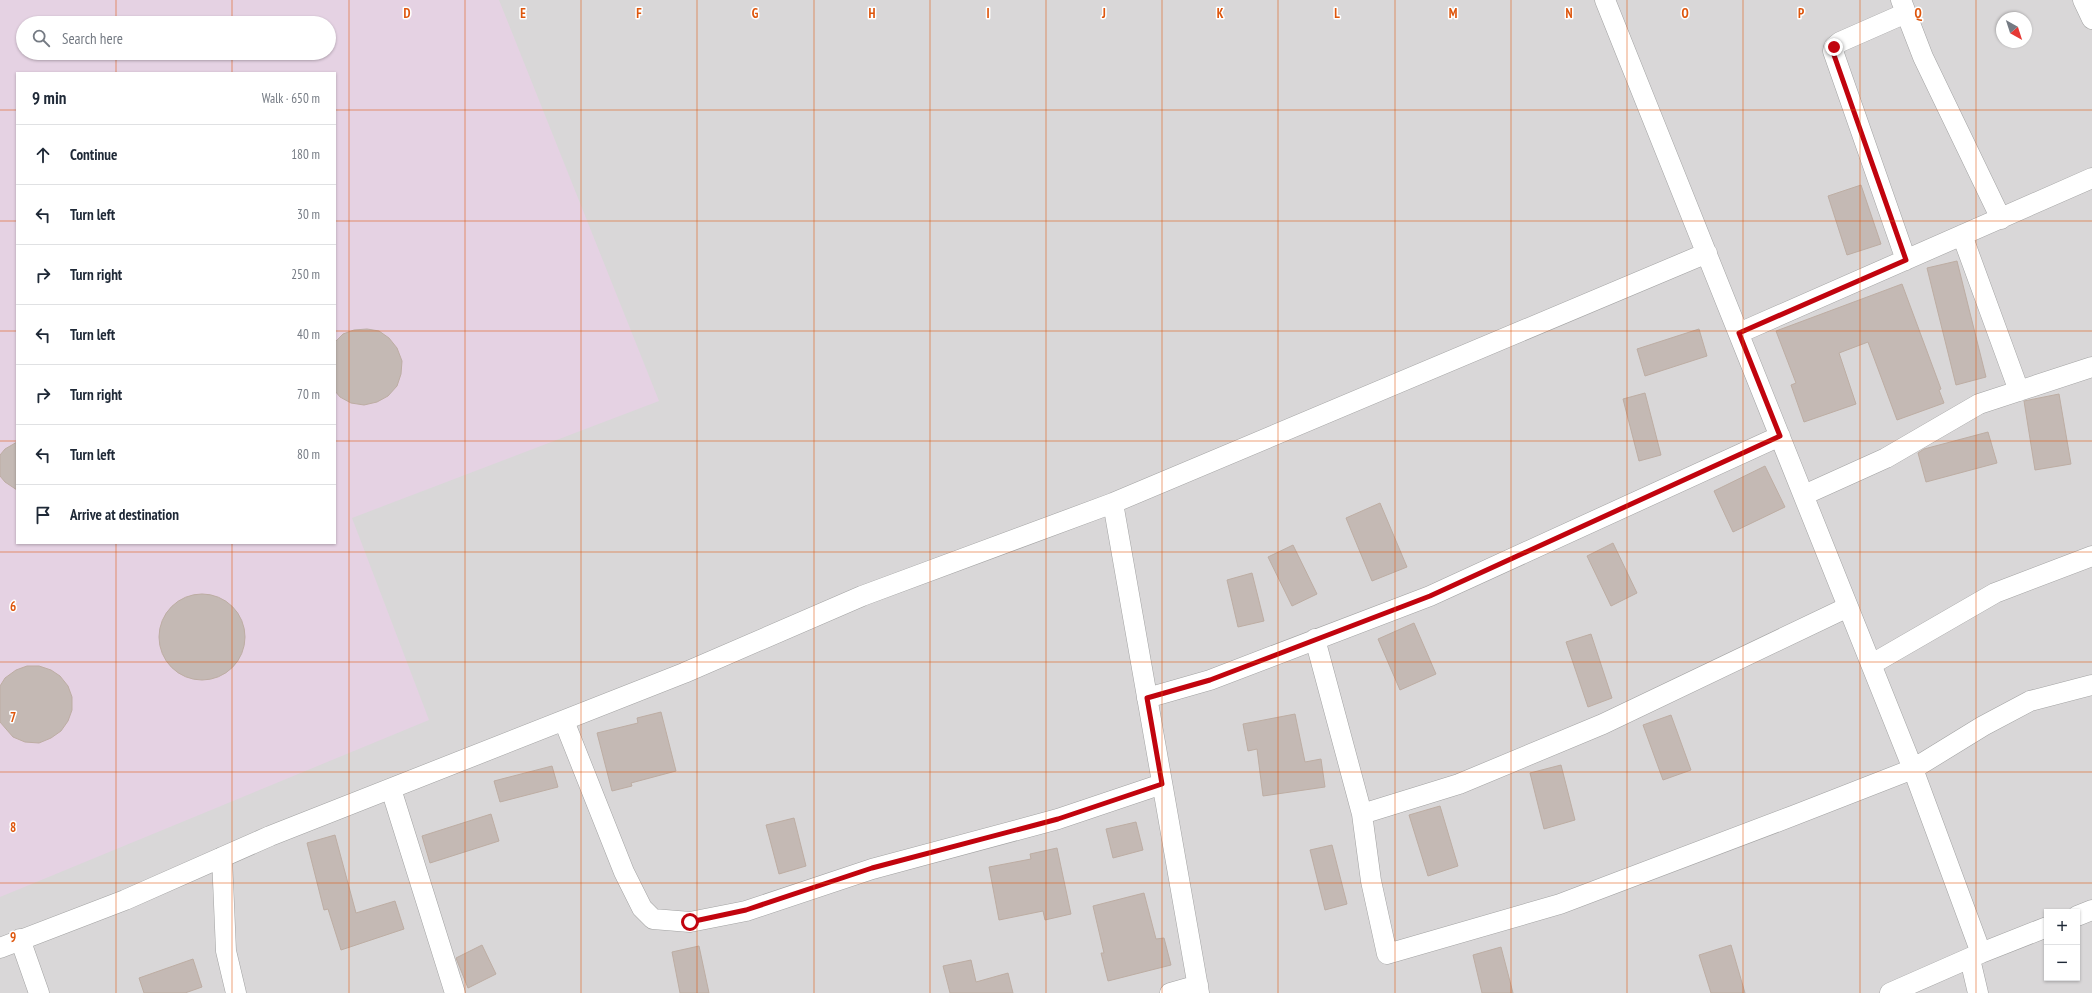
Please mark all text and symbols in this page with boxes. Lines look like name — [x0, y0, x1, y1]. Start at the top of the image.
text: D — [404, 5, 411, 22]
text: E — [520, 5, 526, 22]
text: F — [636, 5, 642, 22]
text: G — [752, 5, 759, 22]
text: H — [869, 5, 876, 22]
text: I — [986, 5, 990, 22]
text: J — [1101, 5, 1106, 22]
text: K — [1217, 5, 1224, 22]
text: L — [1334, 5, 1340, 22]
text: M — [1449, 5, 1458, 22]
text: N — [1565, 5, 1573, 22]
text: O — [1681, 5, 1689, 22]
text: P — [1798, 5, 1804, 22]
text: Q — [1914, 5, 1922, 22]
north arrow — [1996, 12, 2032, 48]
search box — [16, 16, 336, 60]
icon: search — [30, 27, 52, 49]
text: Search here — [62, 29, 123, 48]
route end — [1825, 38, 1843, 56]
text: 9 min — [32, 87, 66, 109]
text: Walk · 650 m — [262, 90, 320, 107]
icon: ahead — [32, 144, 54, 166]
text: Continue — [70, 145, 117, 164]
text: 180 m — [291, 146, 320, 163]
icon: left — [32, 204, 54, 226]
text: Turn left — [70, 205, 115, 224]
text: 30 m — [297, 206, 320, 223]
icon: right — [32, 264, 54, 286]
text: Turn right — [70, 265, 122, 284]
text: 250 m — [291, 266, 320, 283]
icon: left — [32, 324, 54, 346]
text: Turn left — [70, 325, 115, 344]
text: 40 m — [297, 326, 320, 343]
icon: right — [32, 384, 54, 406]
text: Turn right — [70, 385, 122, 404]
text: 70 m — [297, 386, 320, 403]
icon: left — [32, 444, 54, 466]
text: Turn left — [70, 445, 115, 464]
text: 80 m — [297, 446, 320, 463]
icon: arrive — [32, 504, 54, 526]
text: Arrive at destination — [70, 505, 179, 524]
text: 6 — [10, 598, 16, 615]
text: 7 — [10, 709, 16, 726]
text: 8 — [10, 819, 16, 836]
map controls — [2044, 909, 2080, 981]
button: + — [2044, 909, 2080, 945]
route start — [681, 913, 699, 931]
text: 9 — [10, 929, 16, 946]
button: − — [2044, 945, 2080, 981]

